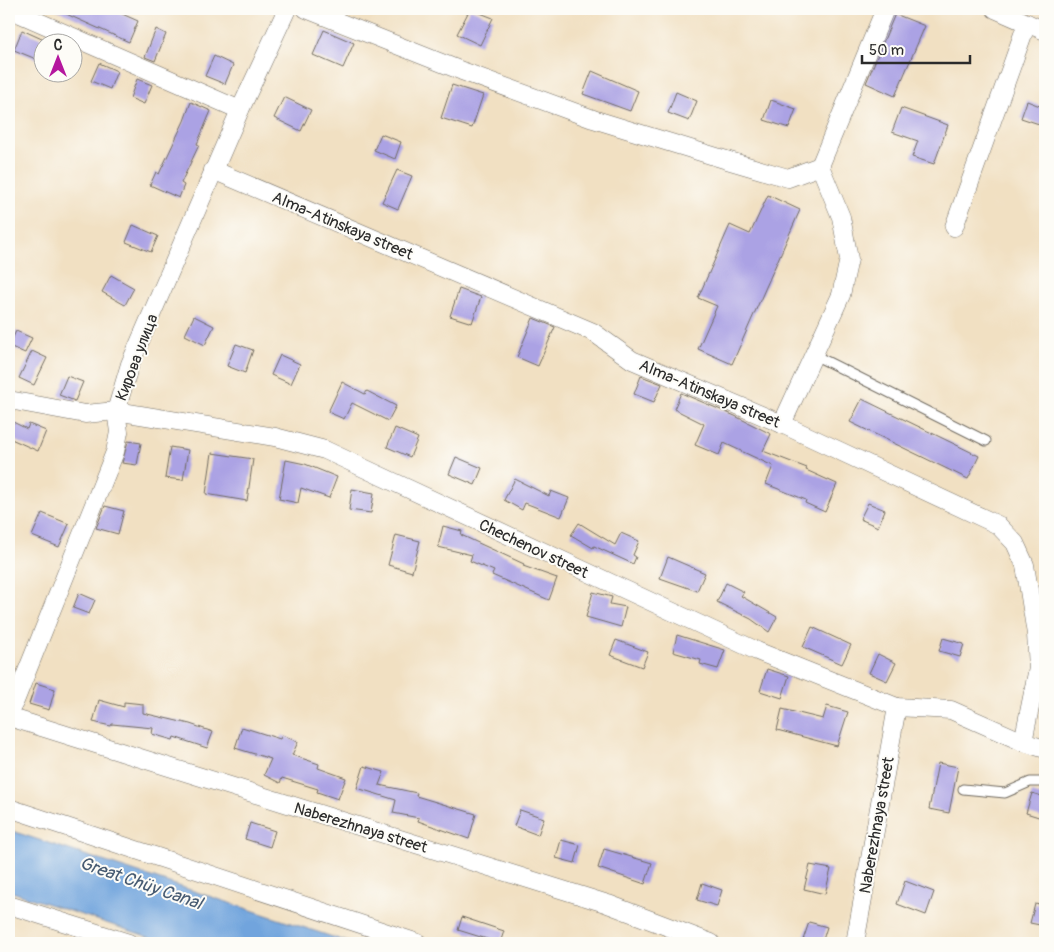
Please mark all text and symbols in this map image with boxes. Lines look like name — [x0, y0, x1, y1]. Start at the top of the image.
north arrow — [32, 32, 82, 82]
scale bar — [862, 32, 969, 64]
text: С — [54, 37, 63, 54]
text: 50 m — [869, 41, 904, 60]
street label: Alma-Atinskaya street — [269, 187, 417, 265]
street label: Кирова улица — [111, 311, 163, 403]
street label: Alma-Atinskaya street — [636, 355, 784, 433]
street label: Chechenov street — [476, 515, 592, 583]
street label: Naberezhnaya street — [855, 755, 899, 895]
street label: Naberezhnaya street — [292, 798, 430, 858]
water label: Great Chüy Canal — [77, 852, 207, 916]

